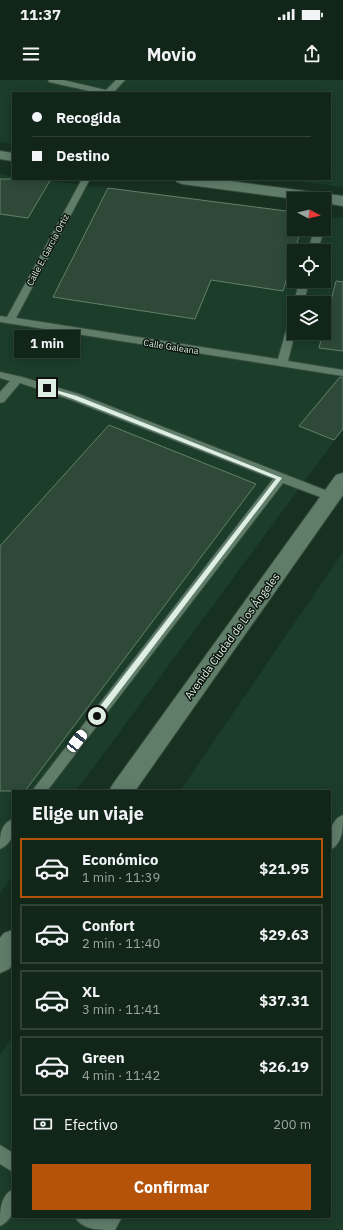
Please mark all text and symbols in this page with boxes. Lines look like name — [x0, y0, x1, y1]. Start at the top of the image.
text: 11:37 — [20, 5, 61, 24]
icon: menu — [20, 43, 42, 65]
text: Movio — [147, 43, 196, 66]
icon: share — [301, 43, 323, 65]
text: Recogida — [56, 108, 121, 127]
text: Destino — [56, 146, 110, 165]
north arrow — [287, 192, 331, 236]
map controls — [287, 192, 331, 340]
street label: Calle E. García Ortiz — [24, 212, 71, 287]
button: locate — [287, 244, 331, 288]
button: layers — [287, 296, 331, 340]
callout: 1 min — [14, 330, 80, 358]
text: 1 min — [30, 335, 64, 352]
street label: Calle Galeana — [143, 337, 200, 356]
route end — [38, 379, 56, 397]
street label: Avenida Ciudad de Los Ángeles — [181, 570, 283, 702]
route start — [88, 707, 106, 725]
car — [65, 728, 89, 754]
text: Elige un viaje — [32, 802, 144, 825]
icon: car — [34, 850, 70, 886]
text: Económico — [82, 850, 158, 869]
text: $21.95 — [259, 859, 309, 878]
text: 1 min · 11:39 — [82, 869, 160, 886]
icon: car — [34, 916, 70, 952]
text: Confort — [82, 916, 135, 935]
text: $29.63 — [259, 925, 309, 944]
text: 2 min · 11:40 — [82, 935, 160, 952]
icon: car — [34, 982, 70, 1018]
text: XL — [82, 982, 100, 1001]
text: $37.31 — [259, 991, 309, 1010]
text: 3 min · 11:41 — [82, 1001, 160, 1018]
icon: car — [34, 1048, 70, 1084]
text: Green — [82, 1048, 125, 1067]
text: $26.19 — [259, 1057, 309, 1076]
text: 4 min · 11:42 — [82, 1067, 160, 1084]
icon: cash — [32, 1113, 54, 1135]
text: Efectivo — [64, 1115, 118, 1134]
text: 200 m — [273, 1116, 311, 1133]
button: Confirmar — [32, 1164, 311, 1210]

